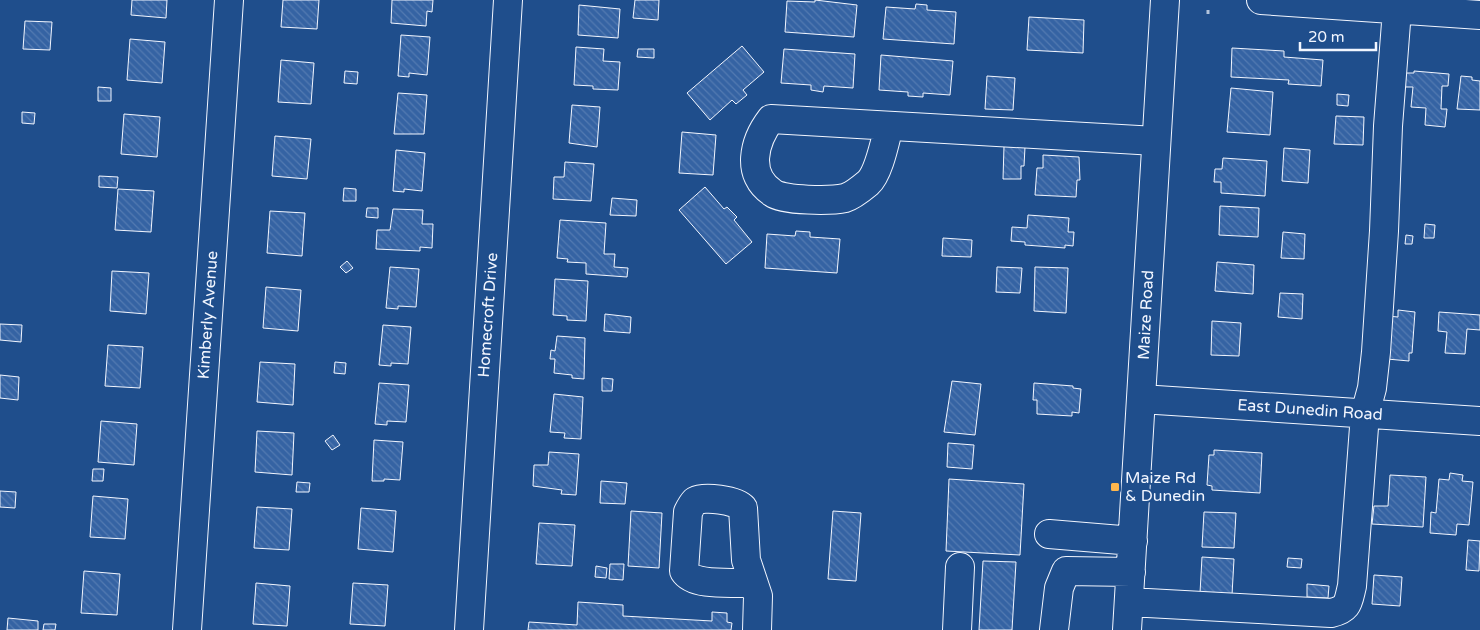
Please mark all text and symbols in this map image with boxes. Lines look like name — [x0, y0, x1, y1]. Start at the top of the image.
scale bar — [1300, 20, 1376, 52]
text: 20 m — [1308, 28, 1345, 46]
street label: Kimberly Avenue — [194, 250, 222, 380]
street label: Homecroft Drive — [474, 252, 502, 378]
street label: Maize Road — [1134, 270, 1158, 360]
street label: East Dunedin Road — [1237, 395, 1383, 425]
place label: Maize Rd & Dunedin — [1125, 468, 1205, 506]
marker: Maize Rd & Dunedin — [1109, 481, 1121, 493]

